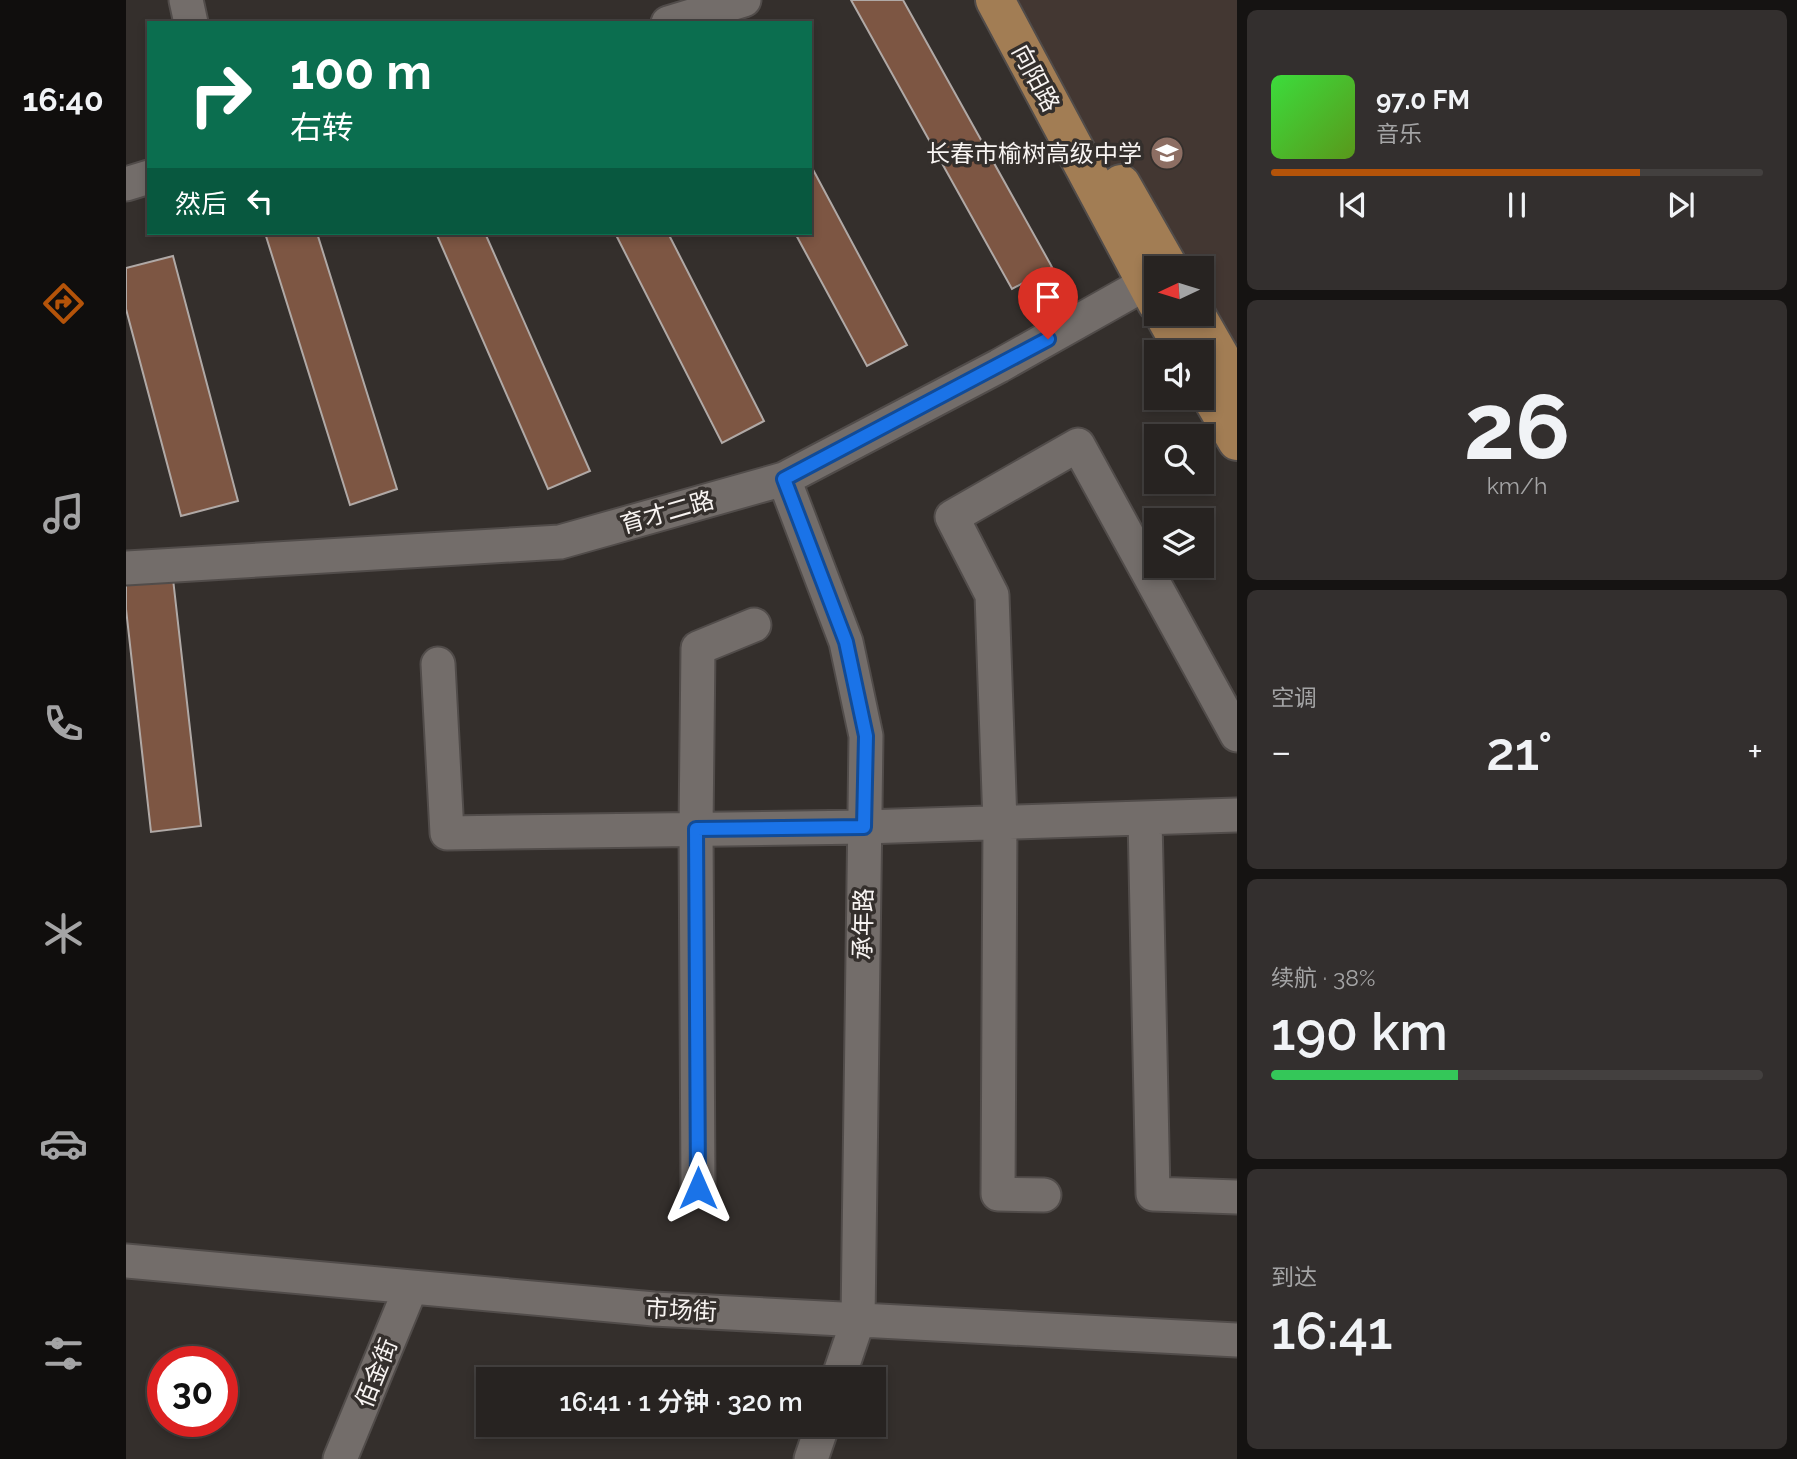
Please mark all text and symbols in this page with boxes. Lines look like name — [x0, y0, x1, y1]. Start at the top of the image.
street label: 向阳路 — [1006, 39, 1066, 117]
text: 100 m — [290, 43, 432, 100]
icon: right — [175, 49, 266, 140]
text: 16:40 — [22, 81, 104, 118]
text: 97.0 FM — [1376, 85, 1470, 115]
text: 右转 — [290, 109, 354, 146]
text: 音乐 — [1376, 120, 1422, 147]
school or university icon: 长春市榆树高级中学 — [1148, 134, 1186, 172]
place label: 长春市榆树高级中学 — [926, 139, 1142, 168]
icon: left — [241, 182, 279, 220]
icon: previous — [1334, 186, 1372, 224]
icon: pause — [1498, 186, 1536, 224]
icon: next — [1662, 186, 1700, 224]
text: 然后 — [175, 189, 227, 219]
north arrow — [1144, 256, 1214, 326]
map controls — [1144, 256, 1214, 578]
pin — [1018, 267, 1078, 339]
icon: arrive — [1029, 278, 1067, 316]
icon: directions — [39, 279, 88, 328]
button: sound — [1144, 340, 1214, 410]
text: 26 — [1464, 373, 1570, 480]
button: search — [1144, 424, 1214, 494]
text: km/h — [1487, 472, 1547, 499]
street label: 育才二路 — [617, 485, 717, 539]
icon: music — [39, 489, 88, 538]
button: layers — [1144, 508, 1214, 578]
text: 空调 — [1271, 684, 1317, 711]
icon: phone — [39, 699, 88, 748]
text: 21° — [1486, 721, 1553, 782]
text: − — [1271, 729, 1291, 774]
text: + — [1747, 729, 1763, 774]
street label: 承年路 — [848, 888, 878, 960]
icon: climate — [39, 909, 88, 958]
text: 续航 · 38% — [1271, 964, 1375, 991]
text: 190 km — [1271, 1001, 1448, 1062]
icon: car — [39, 1119, 88, 1168]
position arrow — [661, 1151, 735, 1225]
text: 到达 — [1271, 1263, 1317, 1290]
street label: 市场街 — [644, 1294, 718, 1326]
text: 16:41 — [1271, 1300, 1392, 1361]
icon: filters — [39, 1329, 88, 1378]
street label: 佰金街 — [349, 1334, 403, 1412]
speed limit sign: 30 — [147, 1346, 238, 1437]
text: 16:41 · 1 分钟 · 320 m — [559, 1387, 803, 1417]

